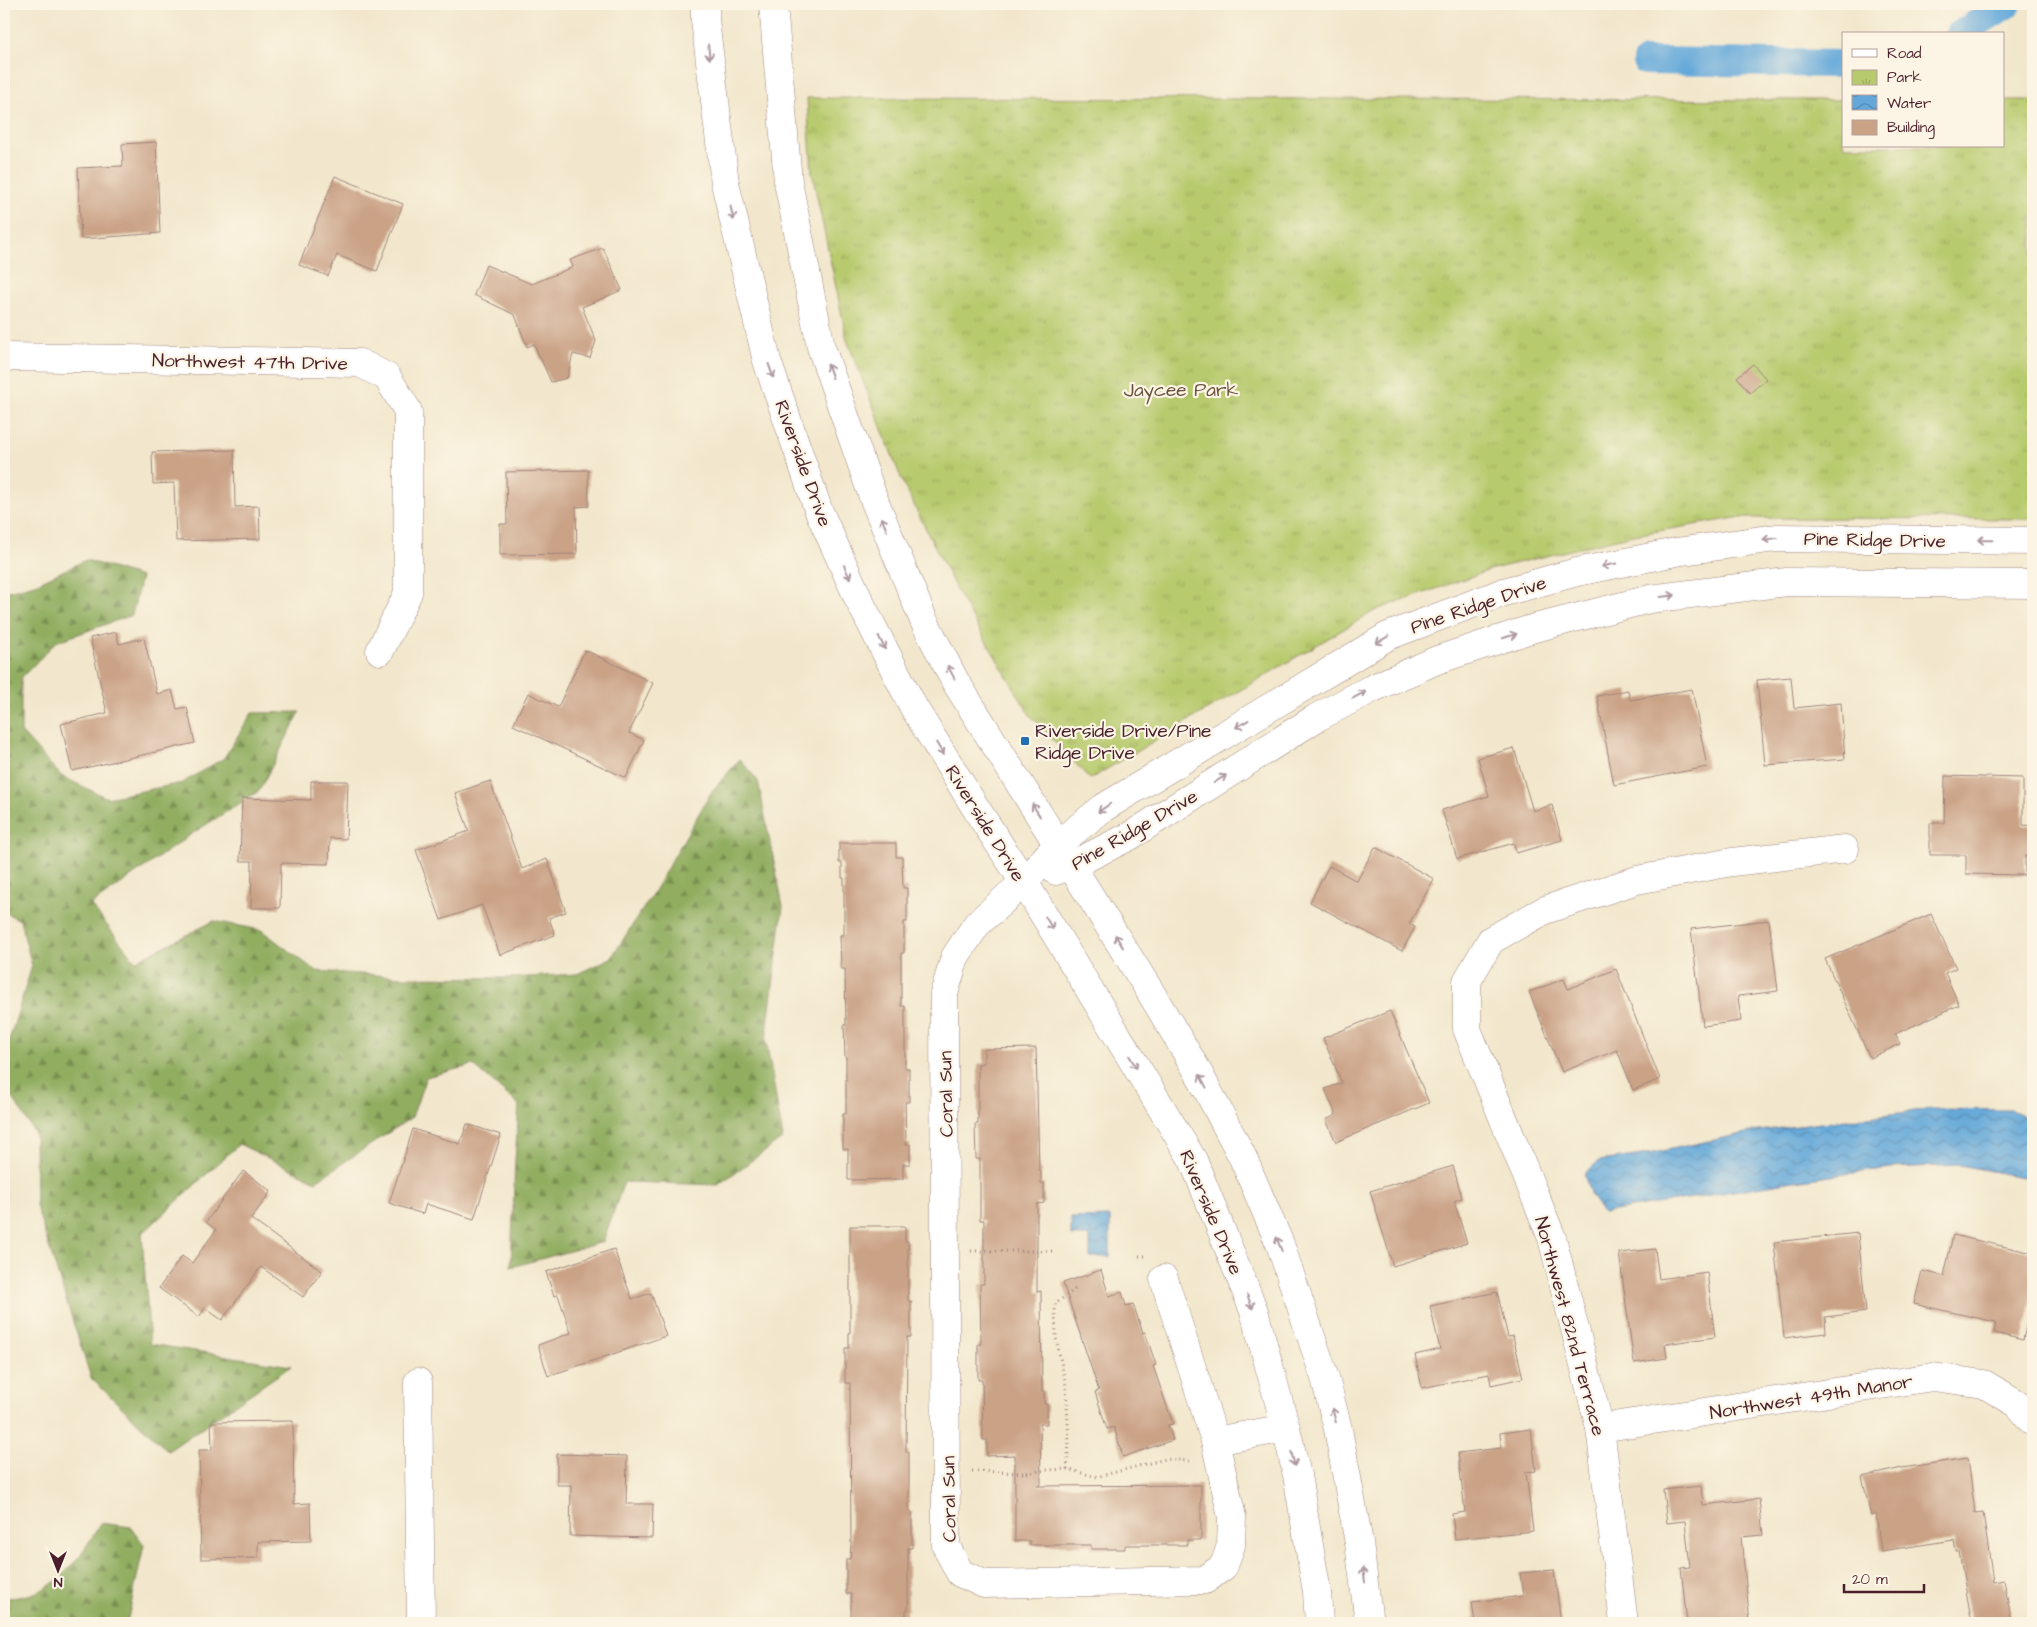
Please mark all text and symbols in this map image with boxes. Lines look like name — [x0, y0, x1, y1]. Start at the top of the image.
legend — [1842, 32, 2004, 148]
text: Road — [1887, 43, 1922, 64]
one-way arrow — [704, 44, 714, 60]
text: Park — [1887, 67, 1922, 88]
text: Water — [1887, 93, 1931, 114]
text: Building — [1887, 117, 1935, 139]
one-way arrow — [728, 205, 737, 221]
street label: Northwest 47th Drive — [152, 347, 348, 378]
one-way arrow — [766, 362, 776, 378]
one-way arrow — [824, 363, 834, 379]
park label: Jaycee Park — [1124, 377, 1238, 405]
street label: Riverside Drive — [767, 396, 838, 531]
one-way arrow — [878, 517, 888, 532]
street label: Pine Ridge Drive — [1804, 526, 1946, 556]
one-way arrow — [1762, 534, 1778, 544]
one-way arrow — [1977, 535, 1993, 545]
one-way arrow — [1602, 561, 1618, 571]
one-way arrow — [842, 564, 852, 579]
street label: Pine Ridge Drive — [1407, 570, 1550, 642]
one-way arrow — [1659, 591, 1675, 601]
one-way arrow — [1502, 631, 1517, 640]
one-way arrow — [877, 636, 887, 651]
one-way arrow — [1375, 636, 1389, 646]
one-way arrow — [946, 665, 955, 680]
one-way arrow — [1351, 690, 1366, 699]
place label: Riverside Drive/Pine Ridge Drive — [1035, 718, 1211, 768]
one-way arrow — [1236, 719, 1250, 729]
marker: Riverside Drive/Pine Ridge Drive — [1019, 735, 1031, 747]
one-way arrow — [935, 742, 945, 756]
street label: Riverside Drive — [938, 760, 1031, 887]
one-way arrow — [1212, 773, 1226, 783]
street label: Pine Ridge Drive — [1066, 783, 1204, 878]
one-way arrow — [1031, 803, 1042, 817]
one-way arrow — [1097, 803, 1111, 813]
one-way arrow — [1044, 916, 1054, 930]
one-way arrow — [1114, 935, 1124, 949]
street label: Coral Sun — [932, 1051, 961, 1137]
one-way arrow — [1129, 1055, 1139, 1069]
one-way arrow — [1198, 1073, 1208, 1088]
street label: Riverside Drive — [1172, 1146, 1249, 1279]
street label: Northwest 82nd Terrace — [1527, 1214, 1612, 1439]
one-way arrow — [1274, 1237, 1283, 1252]
one-way arrow — [1246, 1294, 1255, 1309]
street label: Northwest 49th Manor — [1708, 1368, 1915, 1427]
one-way arrow — [1329, 1408, 1338, 1424]
one-way arrow — [1289, 1450, 1298, 1466]
street label: Coral Sun — [935, 1456, 964, 1542]
north arrow — [32, 1544, 82, 1594]
scale bar — [1844, 1562, 1924, 1594]
one-way arrow — [1359, 1567, 1369, 1583]
text: 20 m — [1852, 1569, 1888, 1590]
text: N — [53, 1572, 62, 1592]

